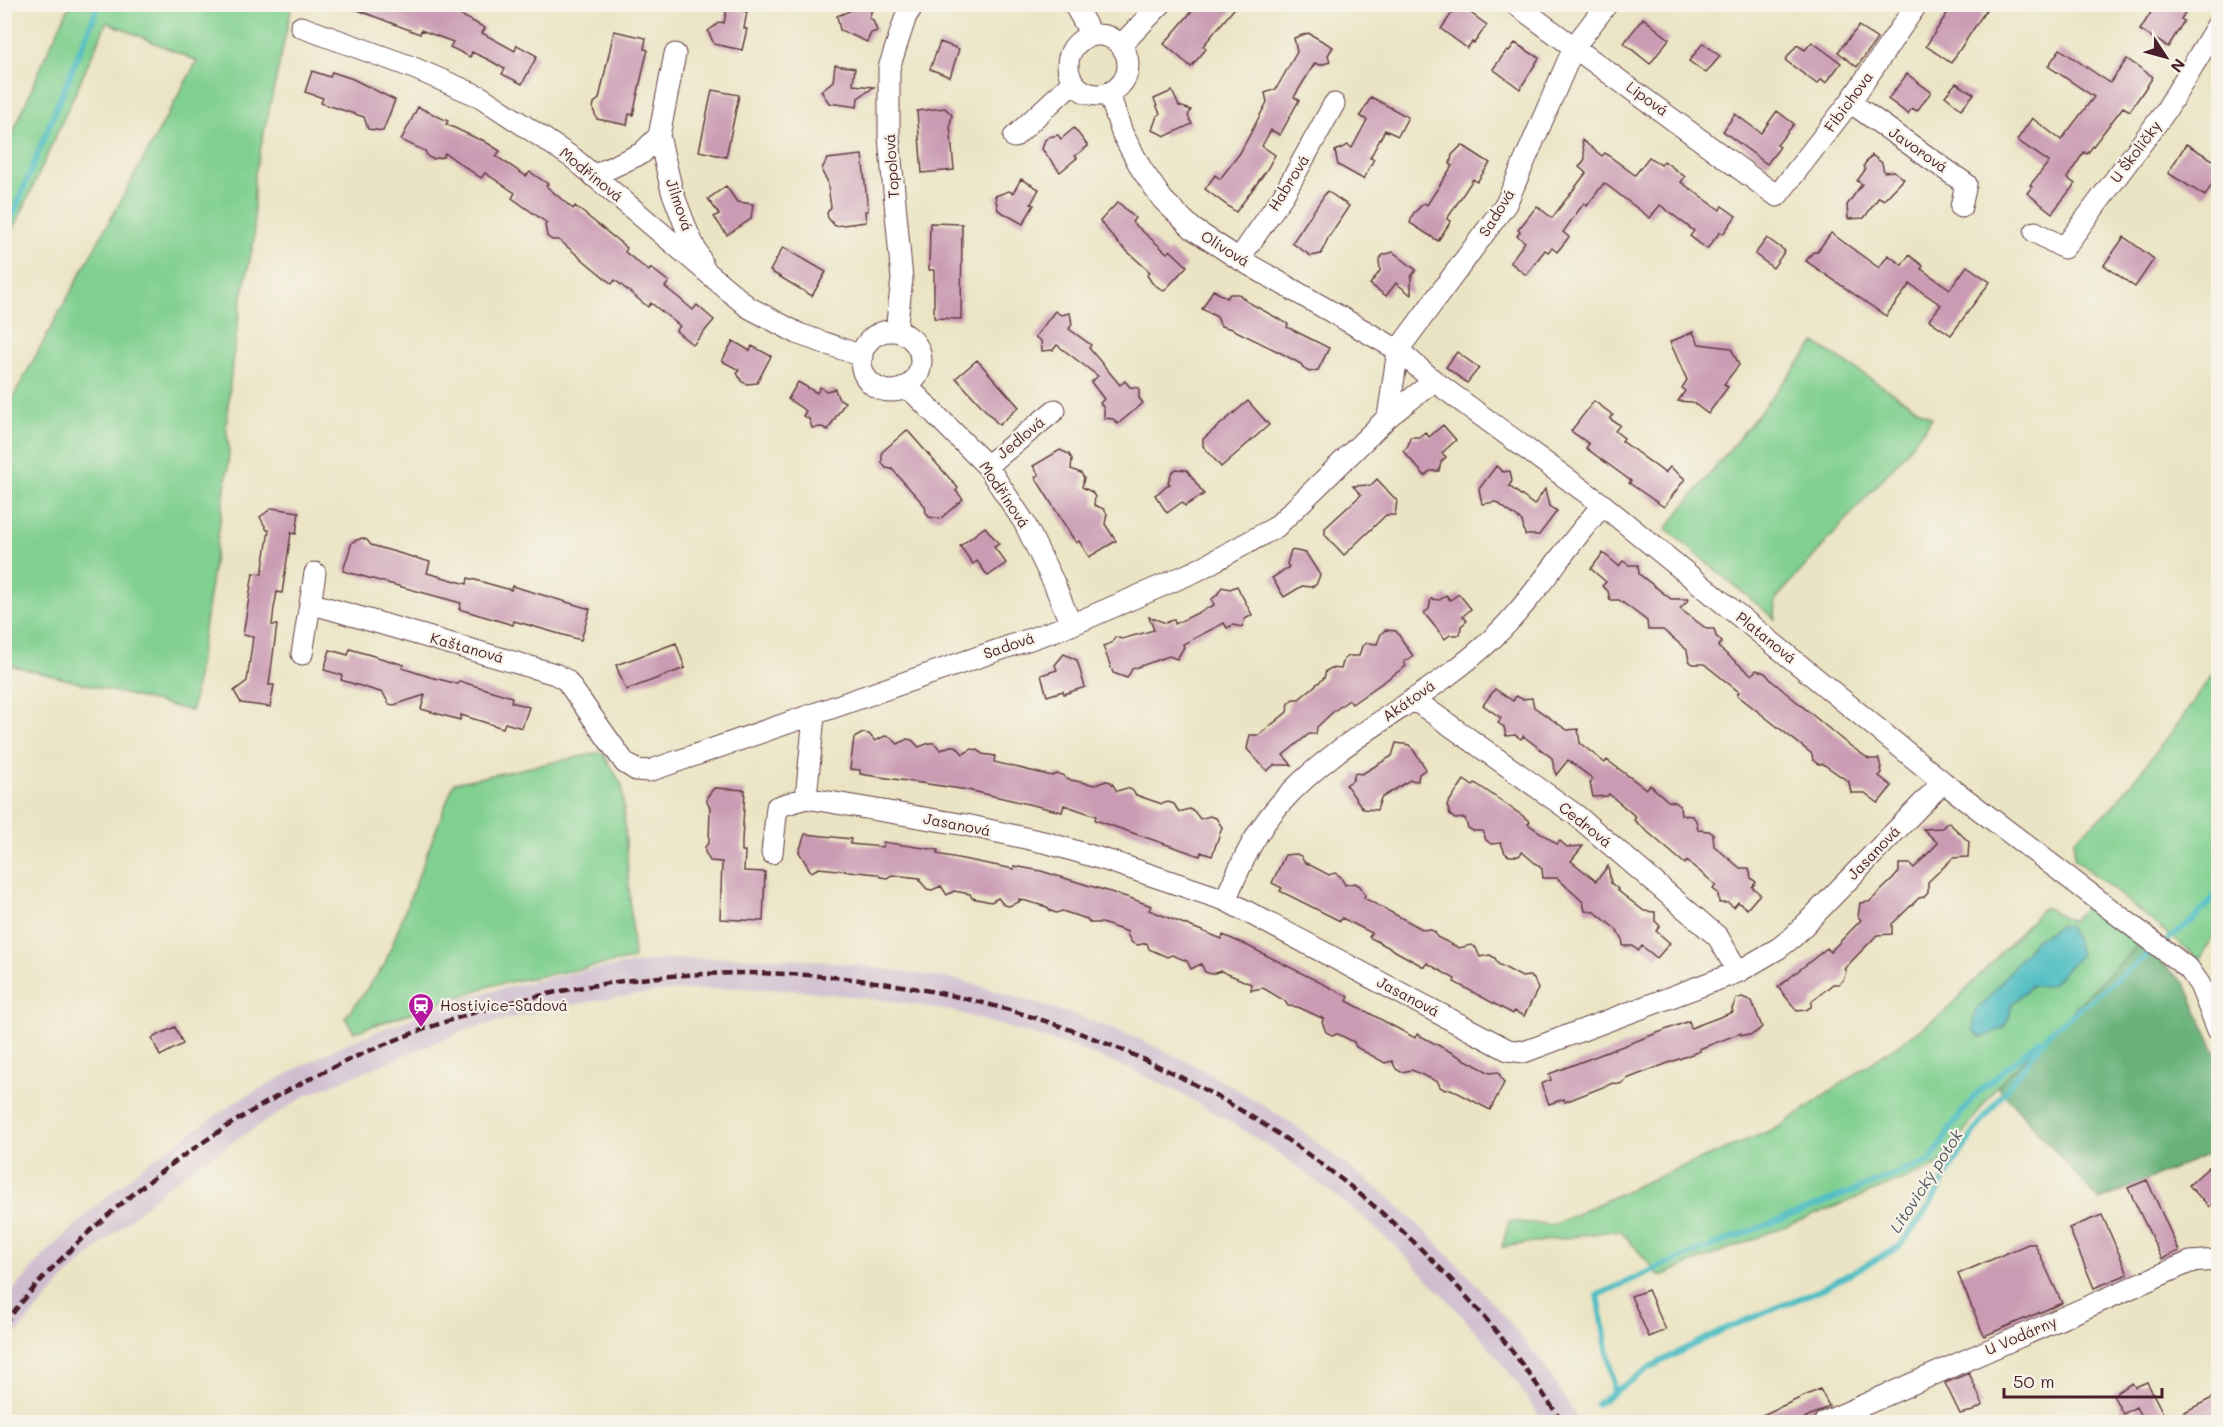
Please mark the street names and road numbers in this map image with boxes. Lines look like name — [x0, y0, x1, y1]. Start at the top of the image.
street label: Fibichova — [1819, 67, 1877, 136]
street label: Lipová — [1623, 76, 1673, 120]
street label: U Školičky — [2105, 116, 2165, 187]
street label: Javorová — [1885, 122, 1952, 177]
street label: Topolová — [879, 133, 903, 199]
street label: Modřínová — [556, 142, 628, 206]
street label: Habrová — [1263, 151, 1313, 214]
street label: Jilmová — [662, 176, 698, 234]
street label: Sadová — [1474, 185, 1519, 240]
street label: Olivová — [1197, 225, 1254, 271]
street label: Jedlová — [992, 411, 1048, 463]
street label: Modřínová — [975, 457, 1035, 532]
street label: Platanová — [1732, 607, 1801, 668]
street label: Kaštanová — [428, 627, 506, 667]
street label: Sadová — [980, 627, 1037, 663]
street label: Akátová — [1378, 675, 1439, 726]
street label: Cedrová — [1555, 797, 1616, 852]
street label: Jasanová — [922, 808, 993, 840]
street label: Jasanová — [1842, 821, 1904, 884]
street label: Jasanová — [1374, 971, 1443, 1021]
street label: U Vodárny — [1982, 1311, 2060, 1359]

